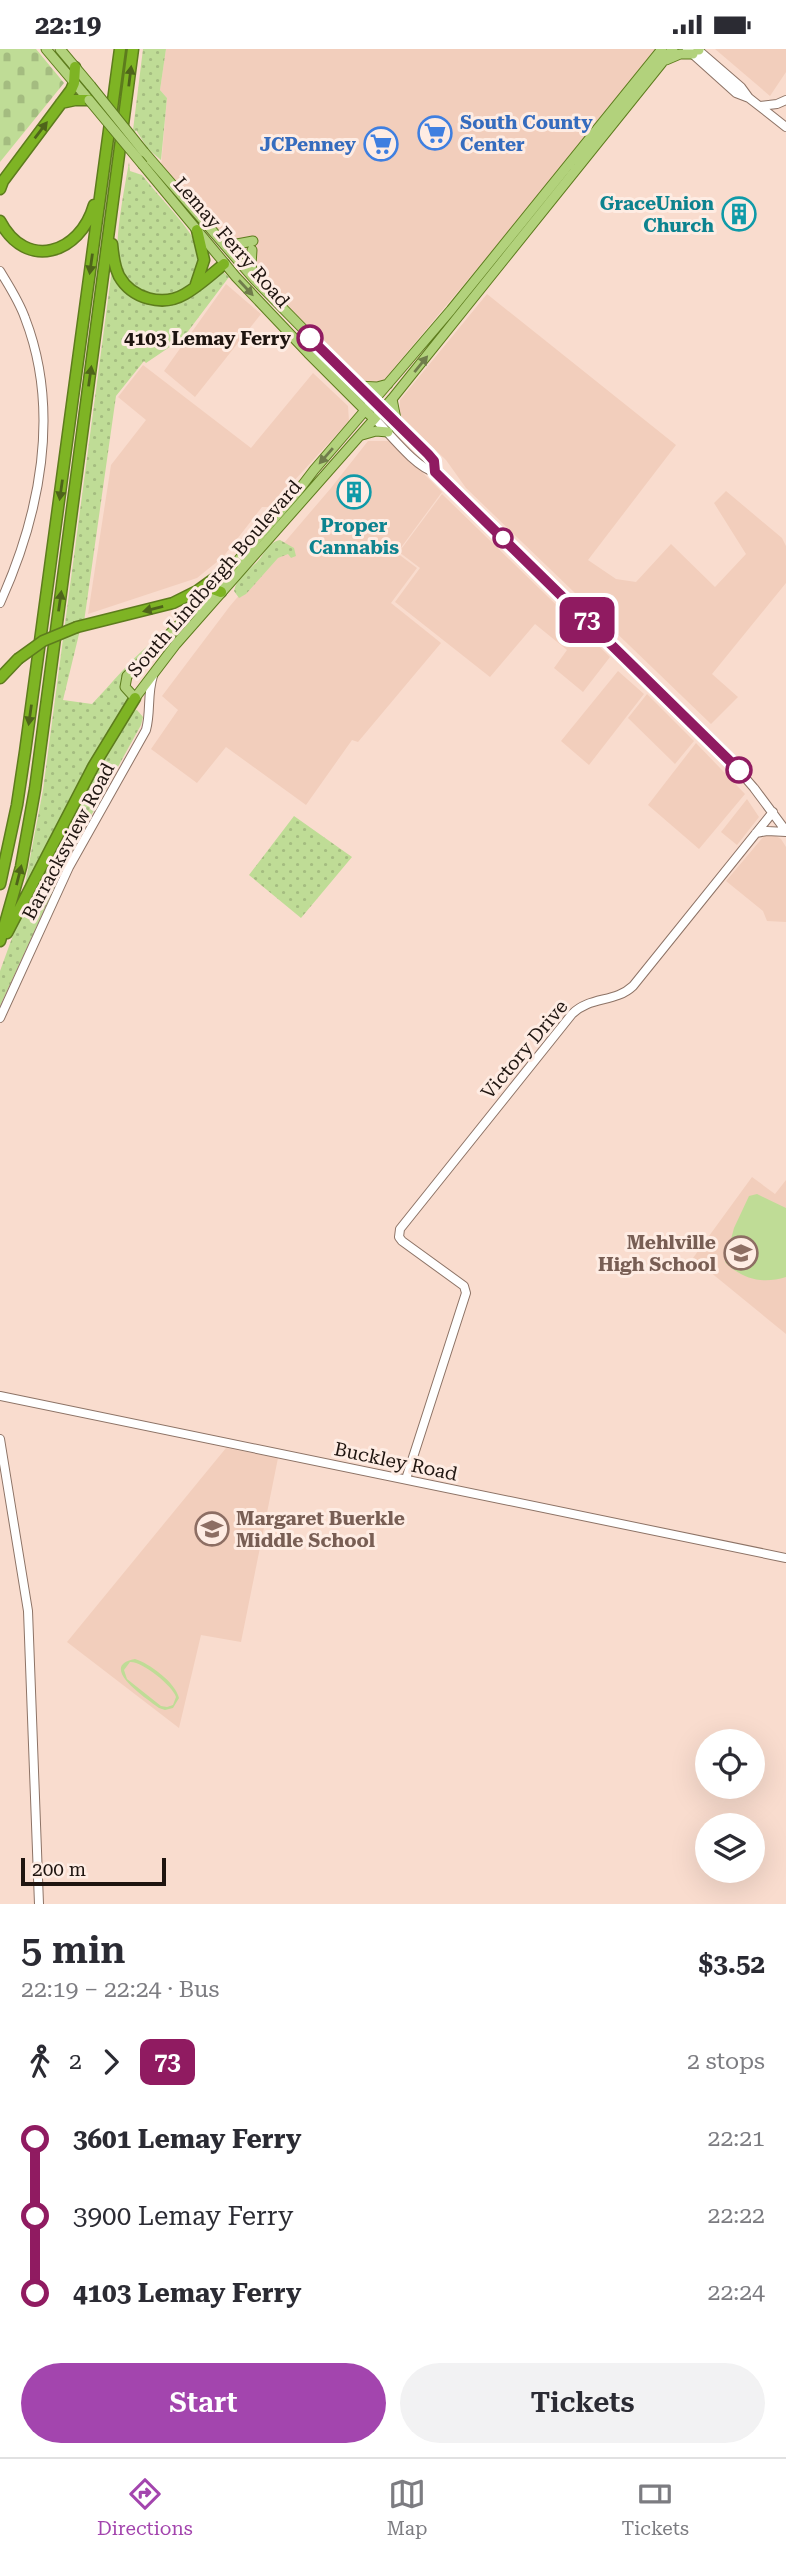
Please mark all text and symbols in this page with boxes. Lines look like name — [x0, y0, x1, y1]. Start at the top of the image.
text: 22:19 — [35, 10, 101, 40]
one-way arrow — [124, 65, 135, 87]
place label: South County Center — [460, 111, 593, 156]
supermarket icon: South County Center — [416, 114, 454, 152]
one-way arrow — [34, 121, 48, 139]
supermarket icon: JCPenney — [362, 125, 400, 163]
place label: JCPenney — [260, 133, 357, 156]
street label: Lemay Ferry Road — [169, 172, 294, 312]
place label: GraceUnion Church — [600, 192, 714, 237]
building icon: GraceUnion Church — [720, 195, 758, 233]
one-way arrow — [86, 254, 97, 276]
one-way arrow — [238, 279, 254, 296]
marker: 4103 Lemay Ferry — [297, 325, 323, 351]
place label: 4103 Lemay Ferry — [124, 327, 292, 350]
one-way arrow — [413, 355, 428, 373]
one-way arrow — [85, 365, 96, 387]
one-way arrow — [318, 447, 334, 465]
building icon: Proper Cannabis — [335, 473, 373, 511]
street label: South Lindbergh Boulevard — [123, 475, 306, 681]
one-way arrow — [56, 479, 67, 501]
place label: Proper Cannabis — [309, 514, 399, 559]
unlabelled marker — [493, 528, 513, 548]
one-way arrow — [55, 590, 66, 612]
line badge: 73 — [556, 597, 618, 643]
one-way arrow — [142, 604, 164, 615]
text: 73 — [574, 606, 600, 634]
one-way arrow — [25, 704, 36, 726]
unlabelled marker — [726, 757, 752, 783]
street label: Barracksview Road — [17, 759, 120, 924]
one-way arrow — [14, 863, 25, 885]
street label: Victory Drive — [476, 995, 573, 1104]
place label: Mehlville High School — [598, 1231, 716, 1276]
school or university icon: Mehlville High School — [722, 1234, 760, 1272]
street label: Buckley Road — [332, 1437, 460, 1486]
place label: Margaret Buerkle Middle School — [236, 1507, 405, 1552]
school or university icon: Margaret Buerkle Middle School — [193, 1510, 231, 1548]
map controls — [695, 1729, 765, 1883]
button: locate — [695, 1729, 765, 1799]
button: layers — [695, 1813, 765, 1883]
scale bar — [21, 1855, 166, 1887]
text: 200 m — [32, 1858, 86, 1881]
text: 5 min — [21, 1928, 126, 1972]
text: $3.52 — [699, 1949, 765, 1979]
text: 22:19 – 22:24 · Bus — [21, 1976, 219, 2003]
icon: walk — [21, 2043, 59, 2081]
icon: forward — [92, 2043, 130, 2081]
text: 2 — [69, 2048, 82, 2075]
text: 73 — [154, 2048, 181, 2076]
text: 2 stops — [687, 2048, 765, 2075]
text: 3601 Lemay Ferry — [73, 2124, 301, 2154]
text: 22:21 — [708, 2125, 765, 2152]
text: 3900 Lemay Ferry — [73, 2201, 293, 2231]
text: 22:22 — [708, 2202, 765, 2229]
text: 4103 Lemay Ferry — [73, 2278, 301, 2308]
text: 22:24 — [708, 2279, 765, 2306]
button: Start — [21, 2363, 386, 2443]
button: Tickets — [400, 2363, 765, 2443]
tab: Directions — [97, 2475, 193, 2540]
tab: Map — [387, 2475, 427, 2540]
tab: Tickets — [622, 2475, 689, 2540]

